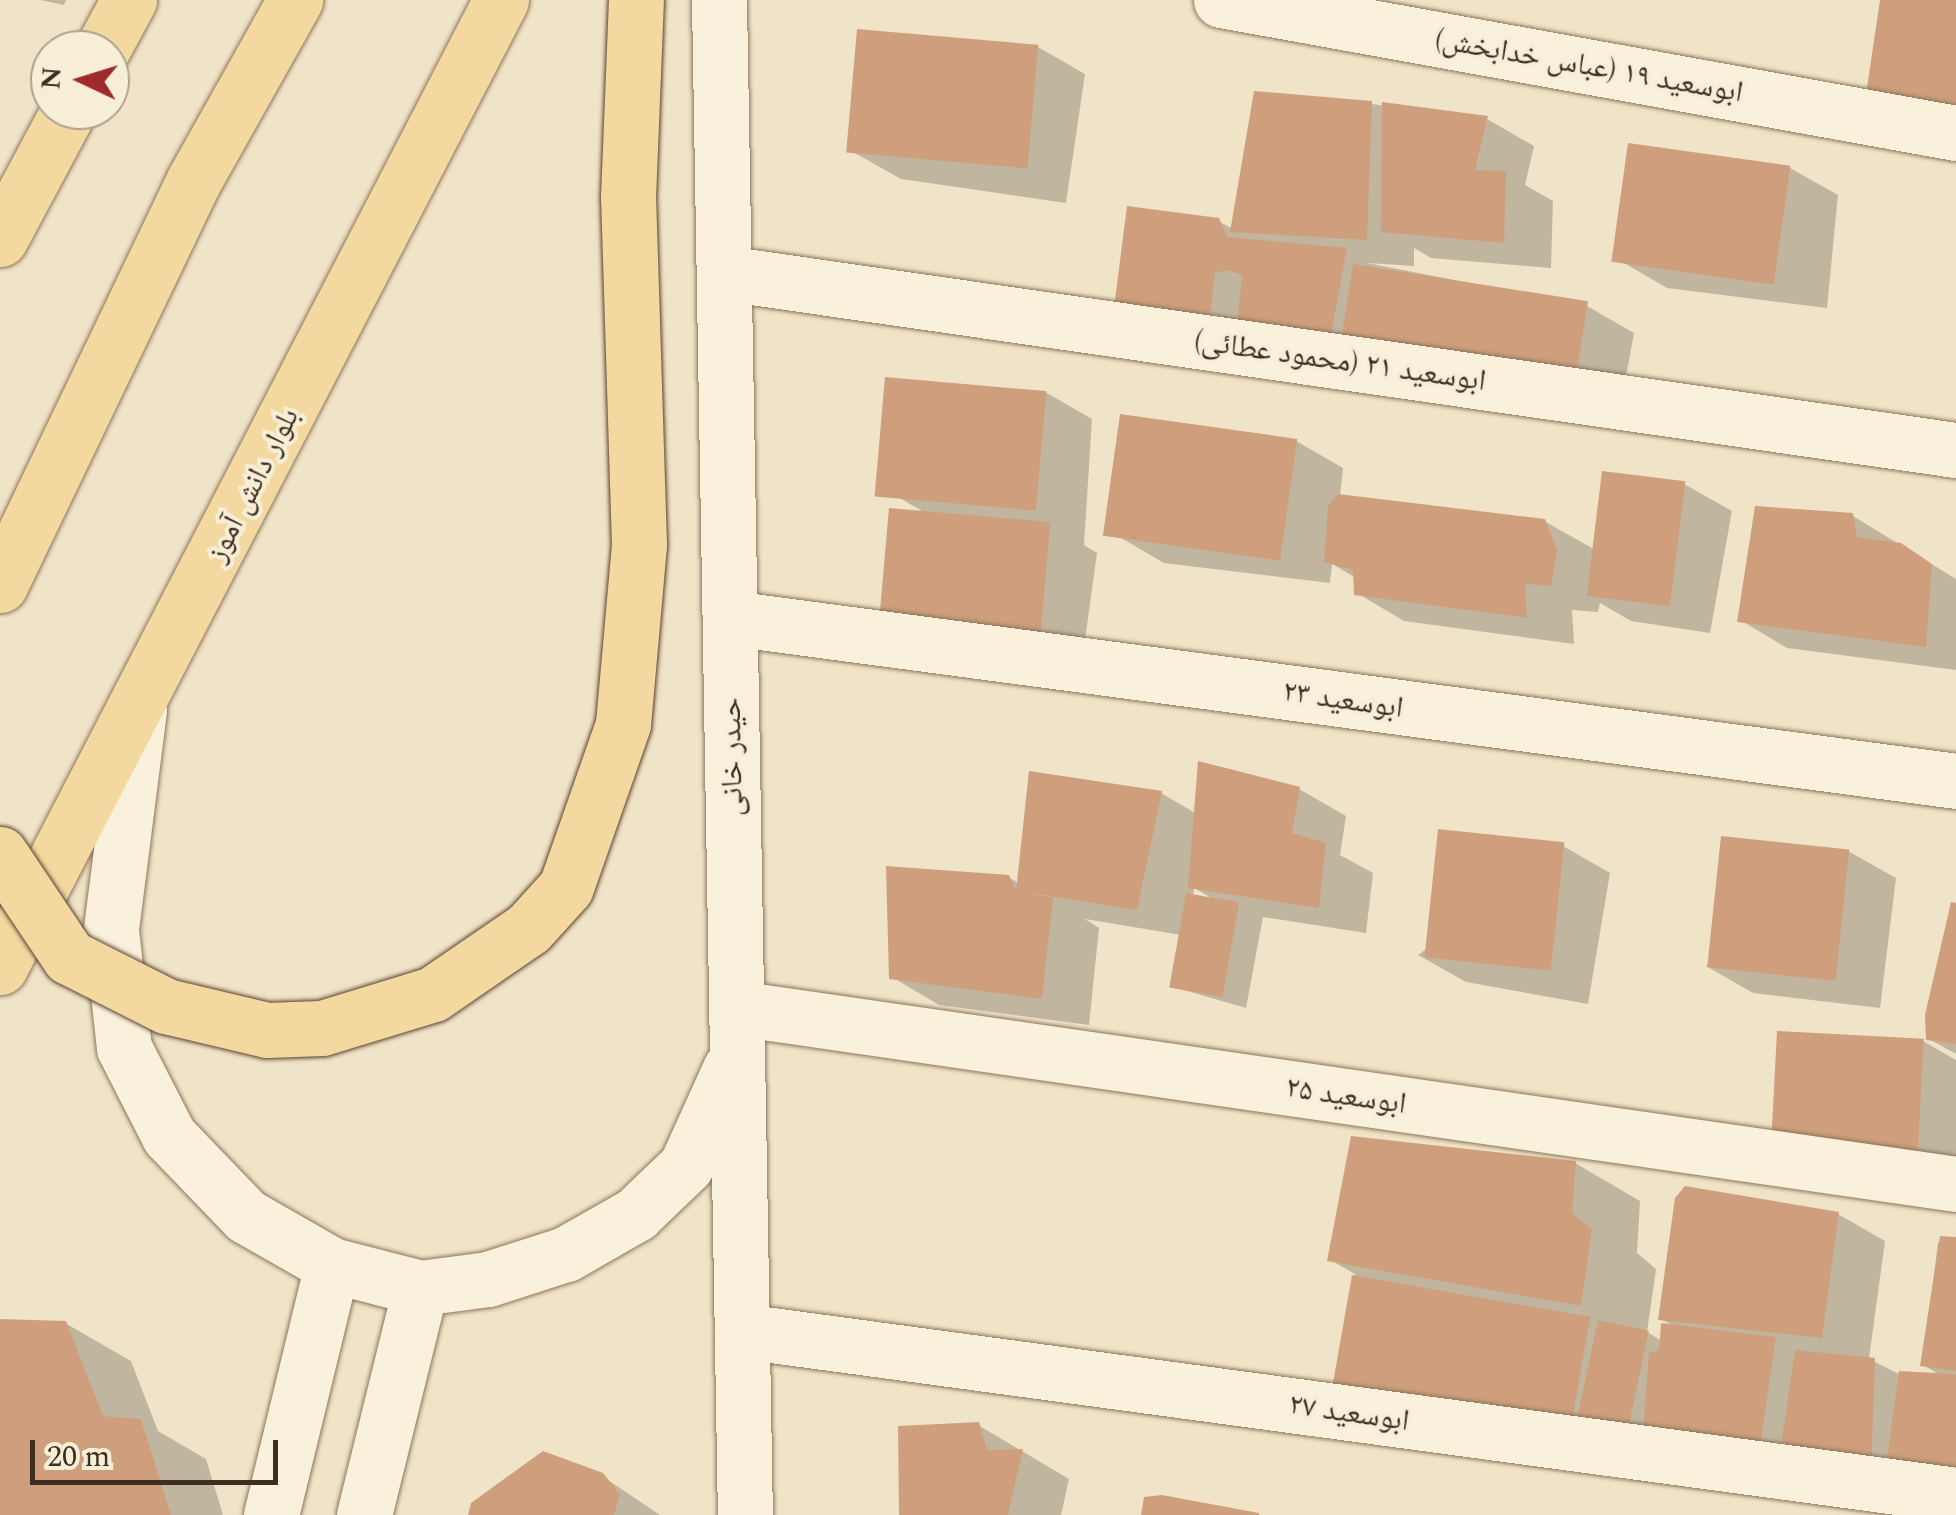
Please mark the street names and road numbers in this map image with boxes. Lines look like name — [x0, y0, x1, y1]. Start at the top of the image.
street label: ابوسعید ۱۹ (عباس خدابخش) — [1432, 21, 1746, 111]
street label: ابوسعید ۲۱ (محمود عطائی) — [1192, 323, 1488, 399]
street label: بلوار دانش آموز — [199, 402, 307, 568]
street label: ابوسعید ۲۳ — [1281, 674, 1405, 726]
street label: حیدر خانی — [713, 697, 751, 817]
street label: ابوسعید ۲۵ — [1284, 1070, 1408, 1122]
street label: ابوسعید ۲۷ — [1287, 1387, 1411, 1439]

